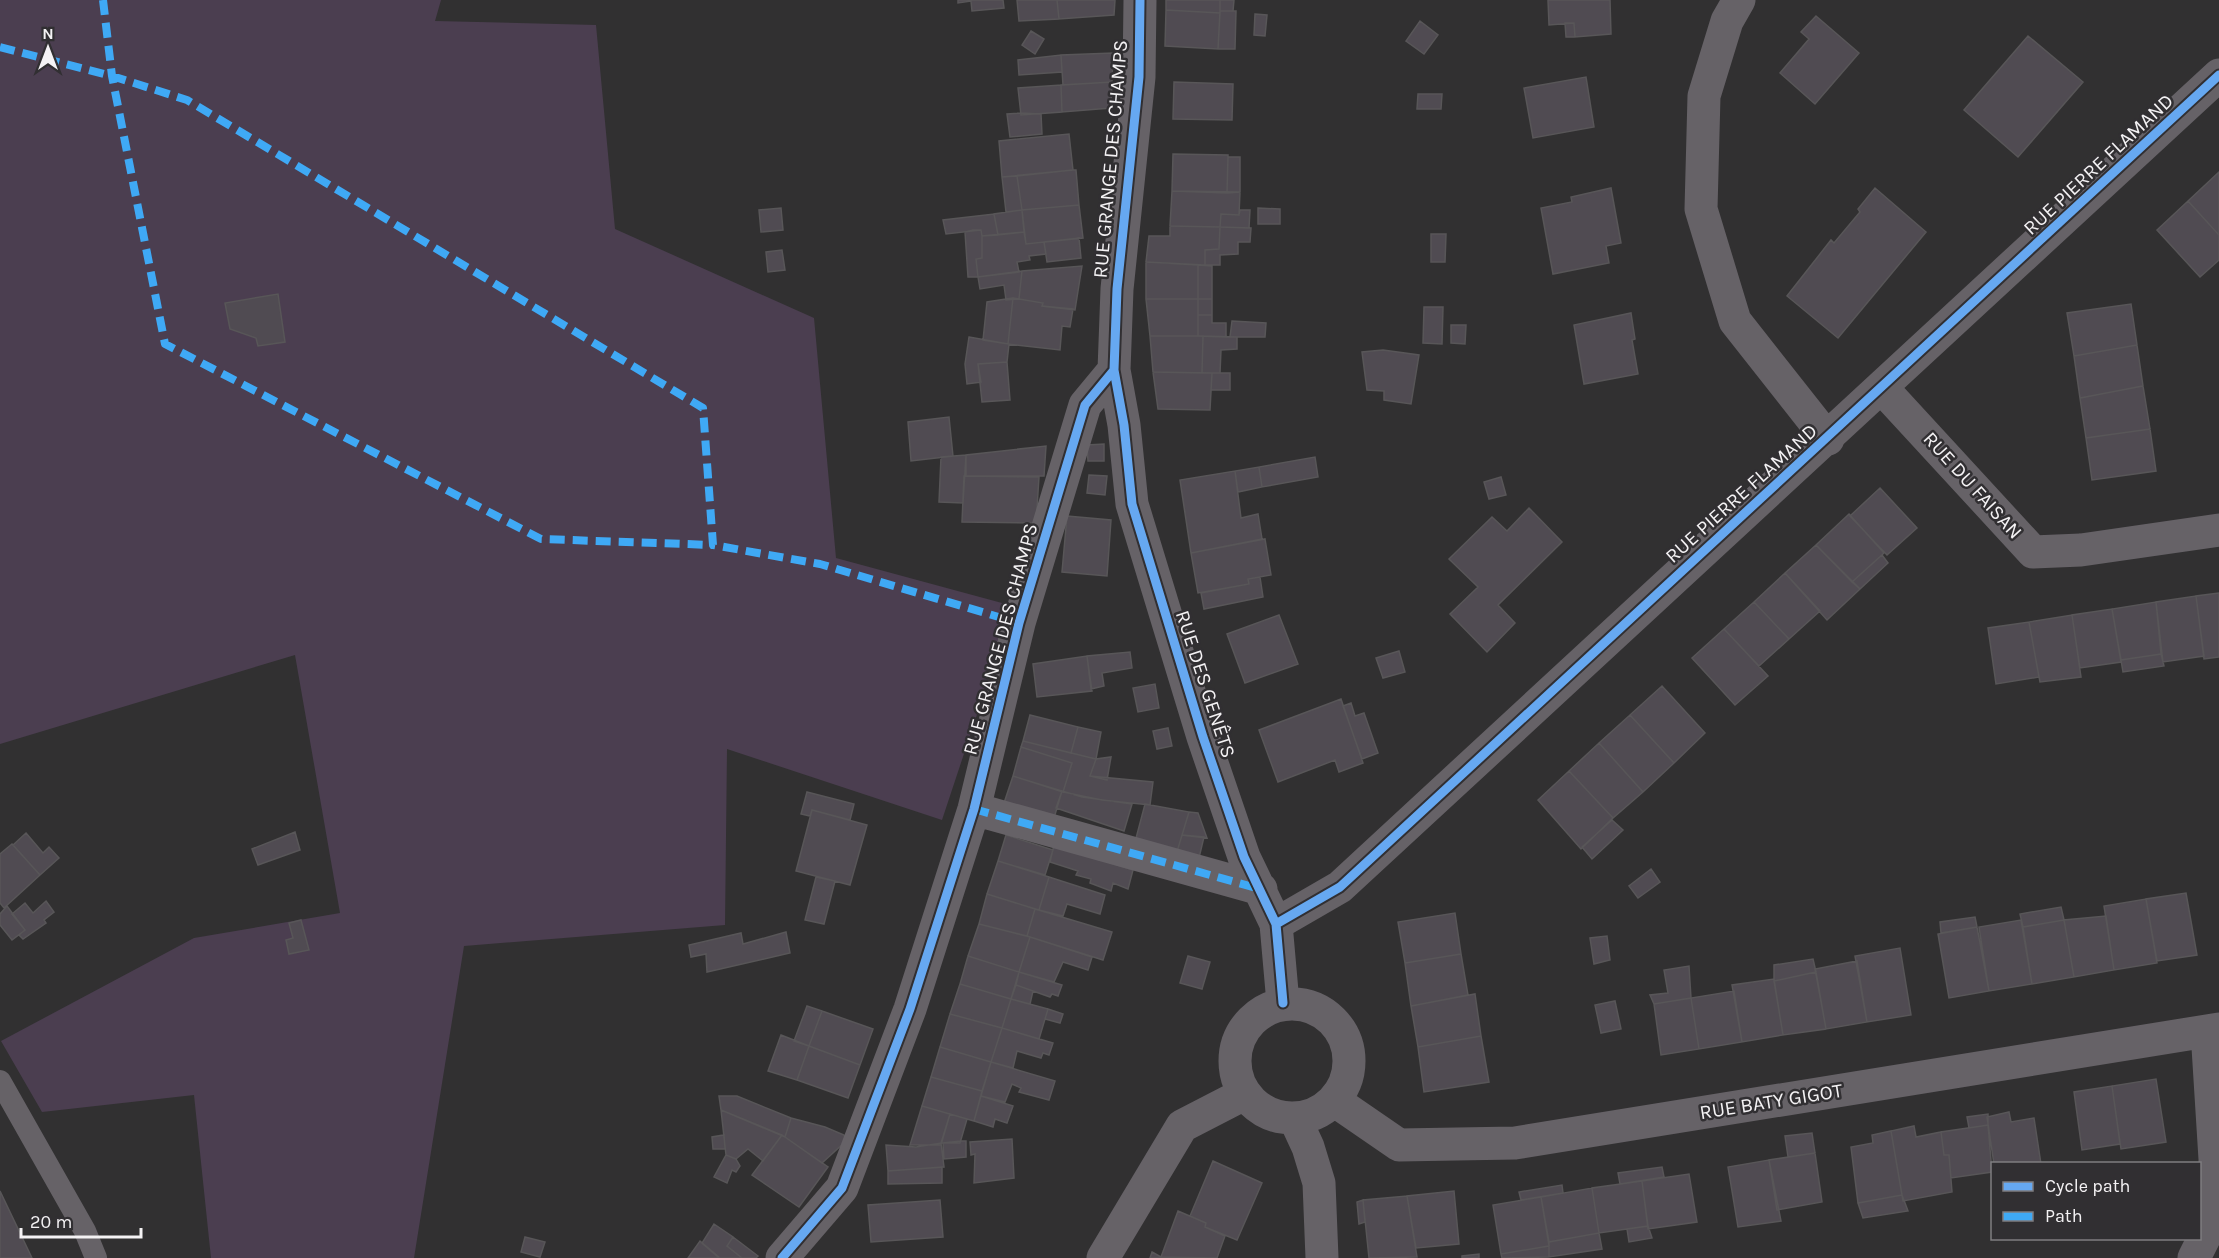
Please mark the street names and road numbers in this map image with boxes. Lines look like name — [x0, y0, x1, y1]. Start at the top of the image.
street label: RUE GRANGE DES CHAMPS — [1089, 39, 1132, 279]
street label: RUE PIERRE FLAMAND — [2019, 89, 2178, 240]
street label: RUE PIERRE FLAMAND — [1661, 419, 1822, 568]
street label: RUE DU FAISAN — [1919, 427, 2027, 544]
street label: RUE GRANGE DES CHAMPS — [958, 521, 1043, 758]
street label: RUE DES GENÊTS — [1171, 607, 1240, 761]
street label: RUE BATY GIGOT — [1698, 1079, 1844, 1124]

